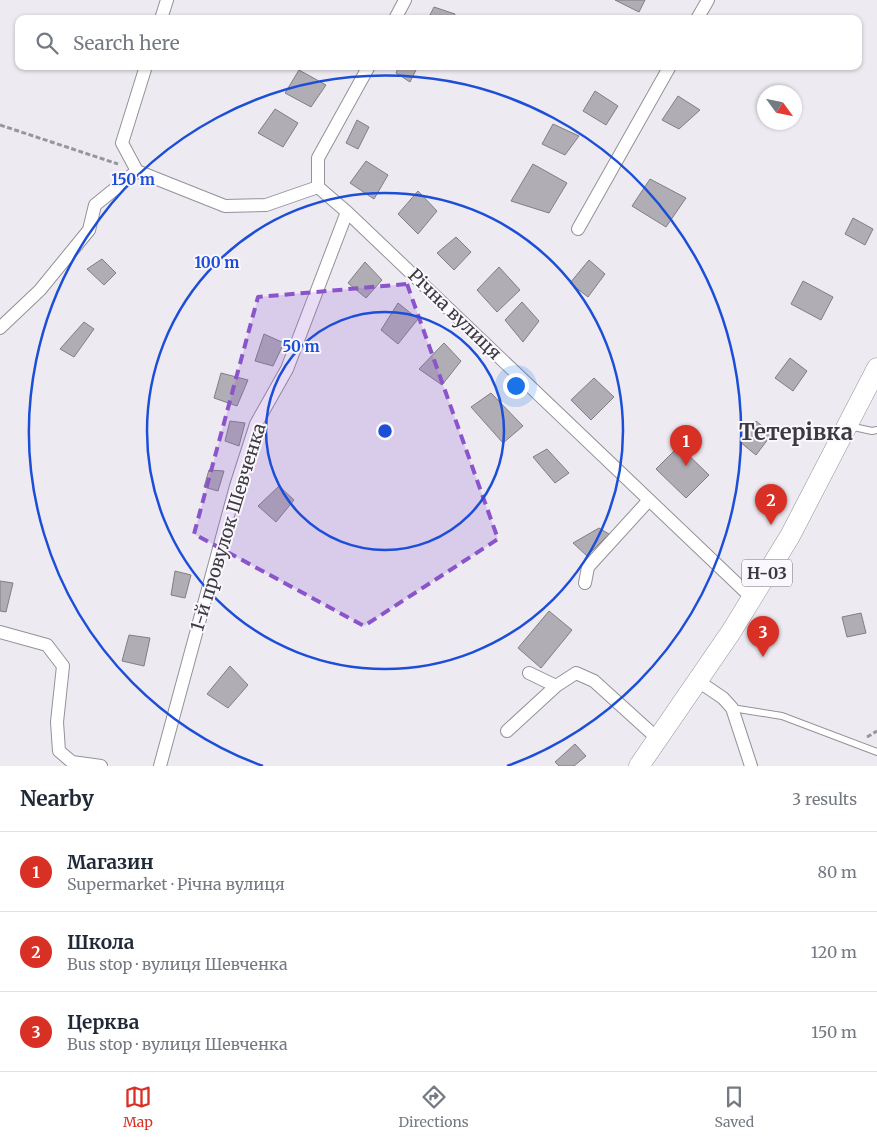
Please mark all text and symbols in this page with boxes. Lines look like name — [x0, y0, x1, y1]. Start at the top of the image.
search box — [15, 15, 862, 70]
icon: search — [33, 29, 61, 57]
text: Search here — [73, 31, 180, 55]
north arrow — [757, 85, 802, 130]
text: 150 m — [111, 170, 155, 189]
text: 100 m — [195, 253, 239, 272]
street label: Річна вулиця — [403, 264, 507, 365]
text: 50 m — [282, 337, 320, 356]
your location — [503, 373, 529, 399]
district label: Тетерівка — [739, 418, 853, 446]
street label: 1-й провулок Шевченка — [185, 420, 271, 634]
centre of rings — [376, 422, 394, 440]
pin: 1 — [670, 425, 702, 466]
pin: 2 — [755, 484, 787, 525]
road number: Н-03 — [742, 560, 792, 586]
pin: 3 — [747, 616, 779, 657]
text: Nearby — [20, 785, 94, 812]
text: 3 results — [792, 789, 857, 809]
text: Магазин — [67, 850, 154, 874]
text: 1 — [32, 862, 40, 882]
text: 80 m — [818, 862, 857, 882]
text: Supermarket · Річна вулиця — [67, 874, 285, 894]
text: Школа — [67, 930, 134, 954]
text: 2 — [31, 942, 41, 962]
text: 120 m — [811, 942, 857, 962]
text: Bus stop · вулиця Шевченка — [67, 954, 288, 974]
text: Церква — [67, 1010, 139, 1034]
text: 3 — [31, 1022, 41, 1042]
text: 150 m — [811, 1022, 857, 1042]
text: Bus stop · вулиця Шевченка — [67, 1034, 288, 1054]
tab: Map — [123, 1083, 153, 1131]
tab: Directions — [399, 1083, 469, 1131]
tab: Saved — [714, 1083, 754, 1131]

